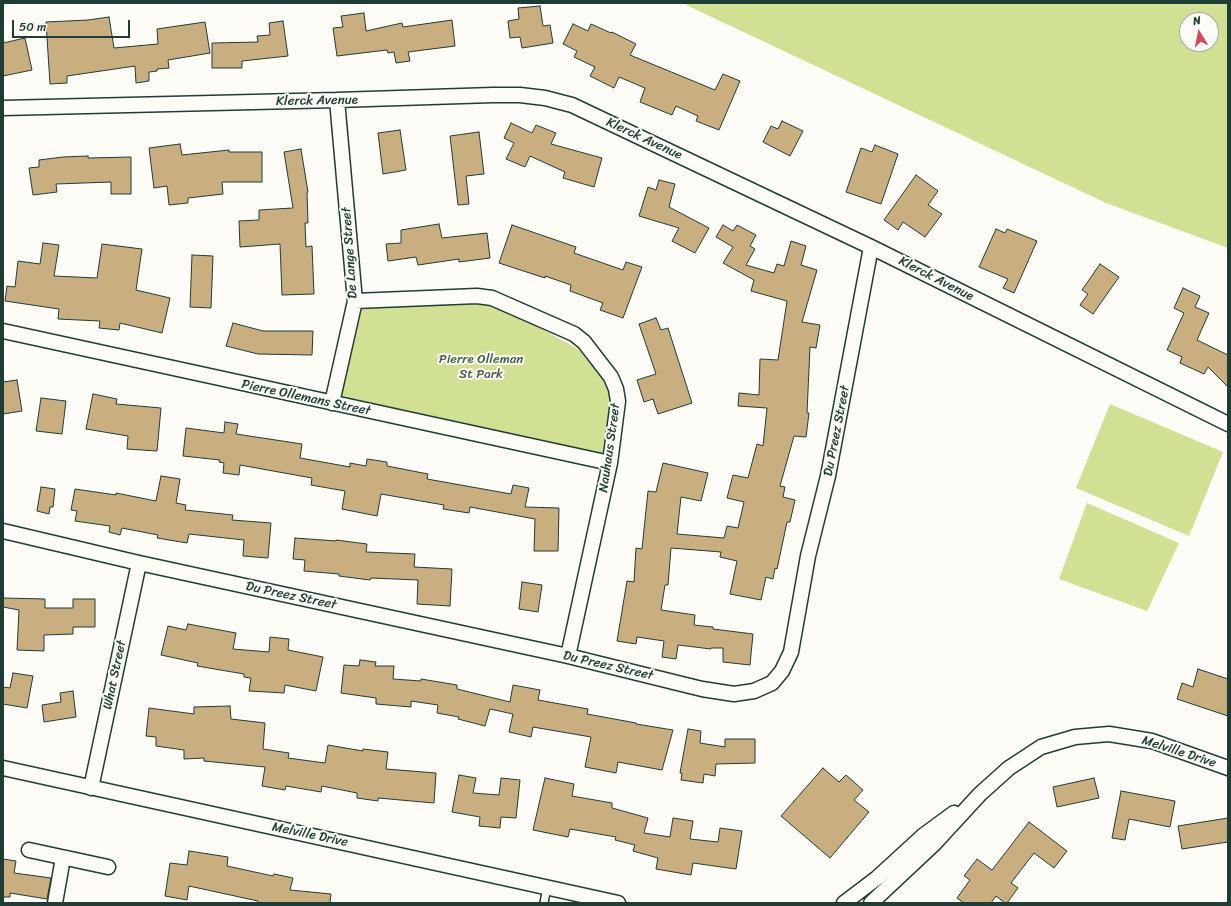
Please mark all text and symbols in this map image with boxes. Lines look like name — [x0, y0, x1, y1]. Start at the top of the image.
text: N — [1192, 11, 1202, 31]
scale bar — [14, 12, 132, 38]
north arrow — [1179, 12, 1219, 52]
text: 50 m — [19, 16, 46, 38]
street label: Klerck Avenue — [276, 92, 358, 110]
street label: Klerck Avenue — [604, 115, 684, 163]
street label: De Lange Street — [339, 207, 361, 299]
street label: Klerck Avenue — [896, 253, 976, 305]
park label: Pierre Olleman St Park — [439, 352, 523, 383]
street label: Pierre Ollemans Street — [240, 377, 372, 419]
street label: Du Preez Street — [821, 384, 853, 478]
street label: Nauhaus Street — [596, 402, 624, 494]
street label: Du Preez Street — [244, 579, 338, 613]
street label: What Street — [100, 639, 130, 711]
street label: Du Preez Street — [561, 648, 655, 684]
street label: Melville Drive — [1140, 733, 1218, 771]
street label: Melville Drive — [271, 819, 349, 851]

